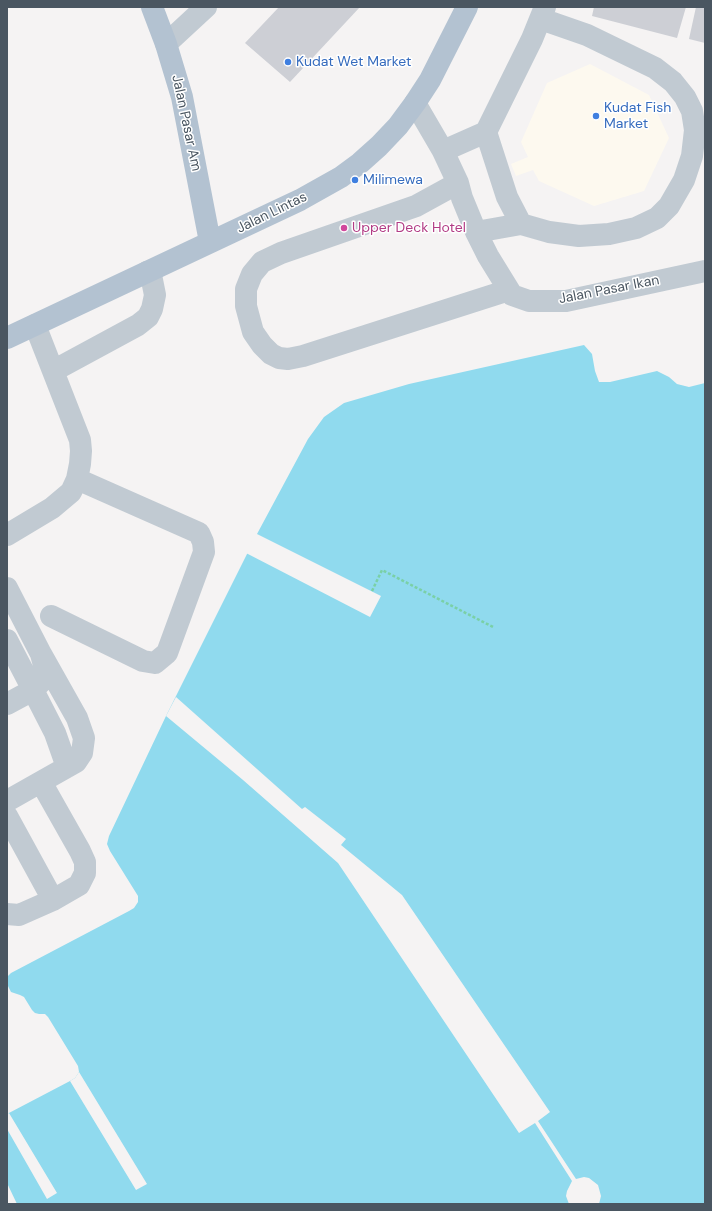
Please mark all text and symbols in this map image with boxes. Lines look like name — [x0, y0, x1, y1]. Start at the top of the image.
place label: Kudat Wet Market — [296, 54, 411, 70]
marker: Kudat Wet Market — [283, 57, 293, 67]
street label: Jalan Pasar Am — [168, 73, 204, 173]
place label: Kudat Fish Market — [604, 100, 671, 132]
marker: Kudat Fish Market — [591, 111, 601, 121]
place label: Milimewa — [363, 172, 423, 188]
marker: Milimewa — [350, 175, 360, 185]
street label: Jalan Lintas — [234, 189, 310, 237]
place label: Upper Deck Hotel — [352, 220, 466, 236]
marker: Upper Deck Hotel — [339, 223, 349, 233]
street label: Jalan Pasar Ikan — [557, 272, 661, 308]

